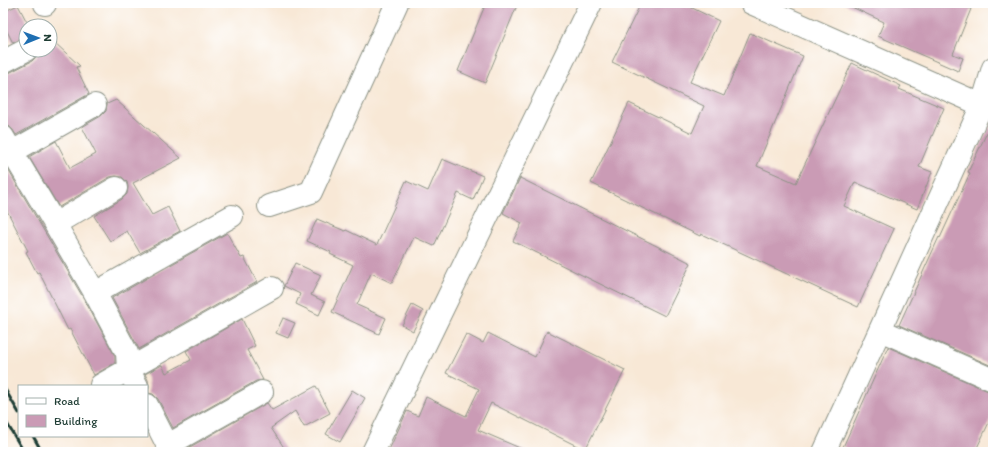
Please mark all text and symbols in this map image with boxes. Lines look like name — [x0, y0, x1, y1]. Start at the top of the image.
north arrow — [18, 18, 58, 58]
text: N — [41, 34, 54, 42]
legend — [18, 385, 148, 437]
text: Road — [54, 394, 80, 408]
text: Building — [54, 414, 98, 428]

